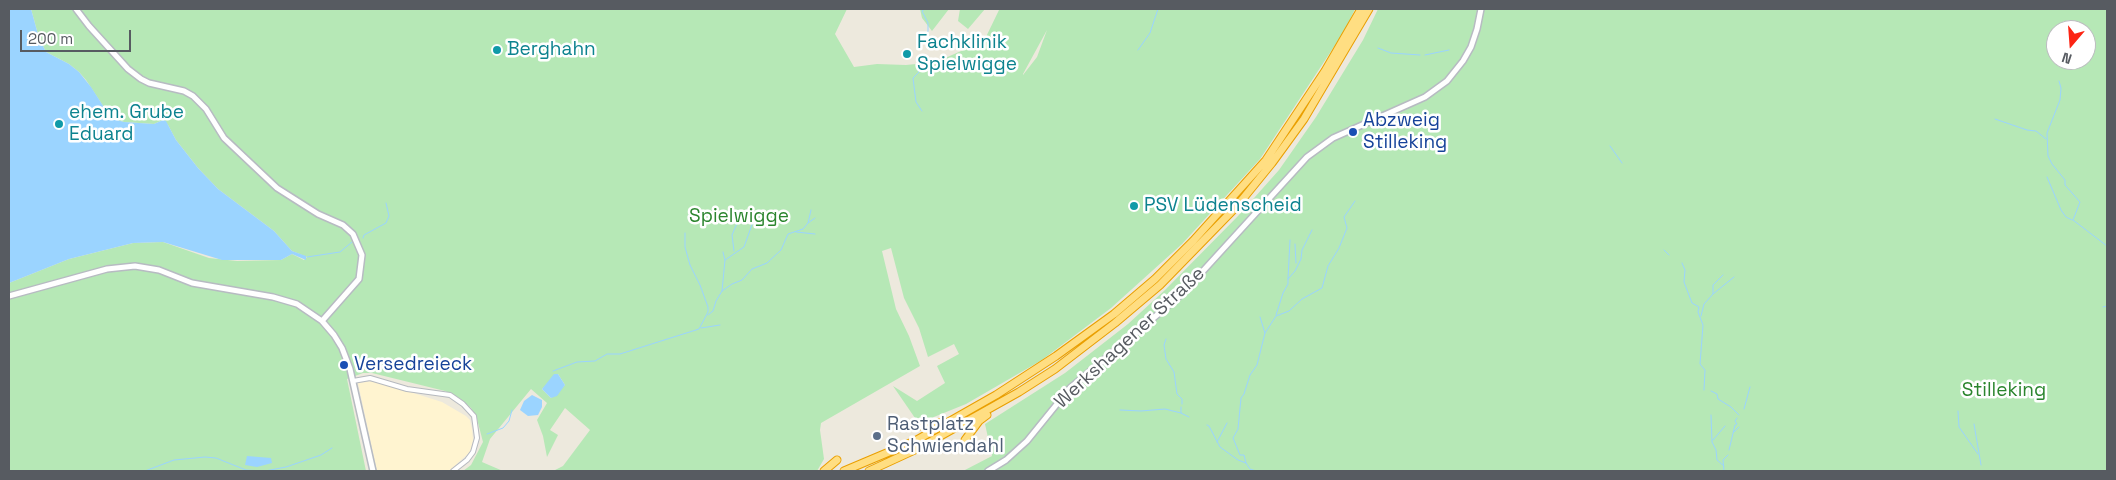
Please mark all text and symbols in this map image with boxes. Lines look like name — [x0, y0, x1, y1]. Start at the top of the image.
scale bar — [22, 20, 134, 52]
north arrow — [2046, 20, 2096, 70]
text: 200 m — [28, 29, 73, 48]
place label: Fachklinik Spielwigge — [917, 32, 1017, 76]
place label: Berghahn — [507, 39, 596, 61]
marker: Berghahn — [491, 44, 503, 56]
marker: Fachklinik Spielwigge — [901, 48, 913, 60]
text: N — [2059, 48, 2074, 68]
place label: ehem. Grube Eduard — [69, 102, 184, 146]
place label: Abzweig Stilleking — [1363, 110, 1447, 154]
marker: ehem. Grube Eduard — [53, 118, 65, 130]
marker: Abzweig Stilleking — [1347, 126, 1359, 138]
place label: PSV Lüdenscheid — [1144, 195, 1302, 217]
marker: PSV Lüdenscheid — [1128, 200, 1140, 212]
park label: Spielwigge — [689, 206, 789, 228]
street label: Werkshagener Straße — [1050, 263, 1210, 413]
place label: Versedreieck — [354, 354, 472, 376]
marker: Versedreieck — [338, 359, 350, 371]
park label: Stilleking — [1962, 380, 2046, 402]
place label: Rastplatz Schwiendahl — [887, 414, 1004, 458]
marker: Rastplatz Schwiendahl — [871, 430, 883, 442]

